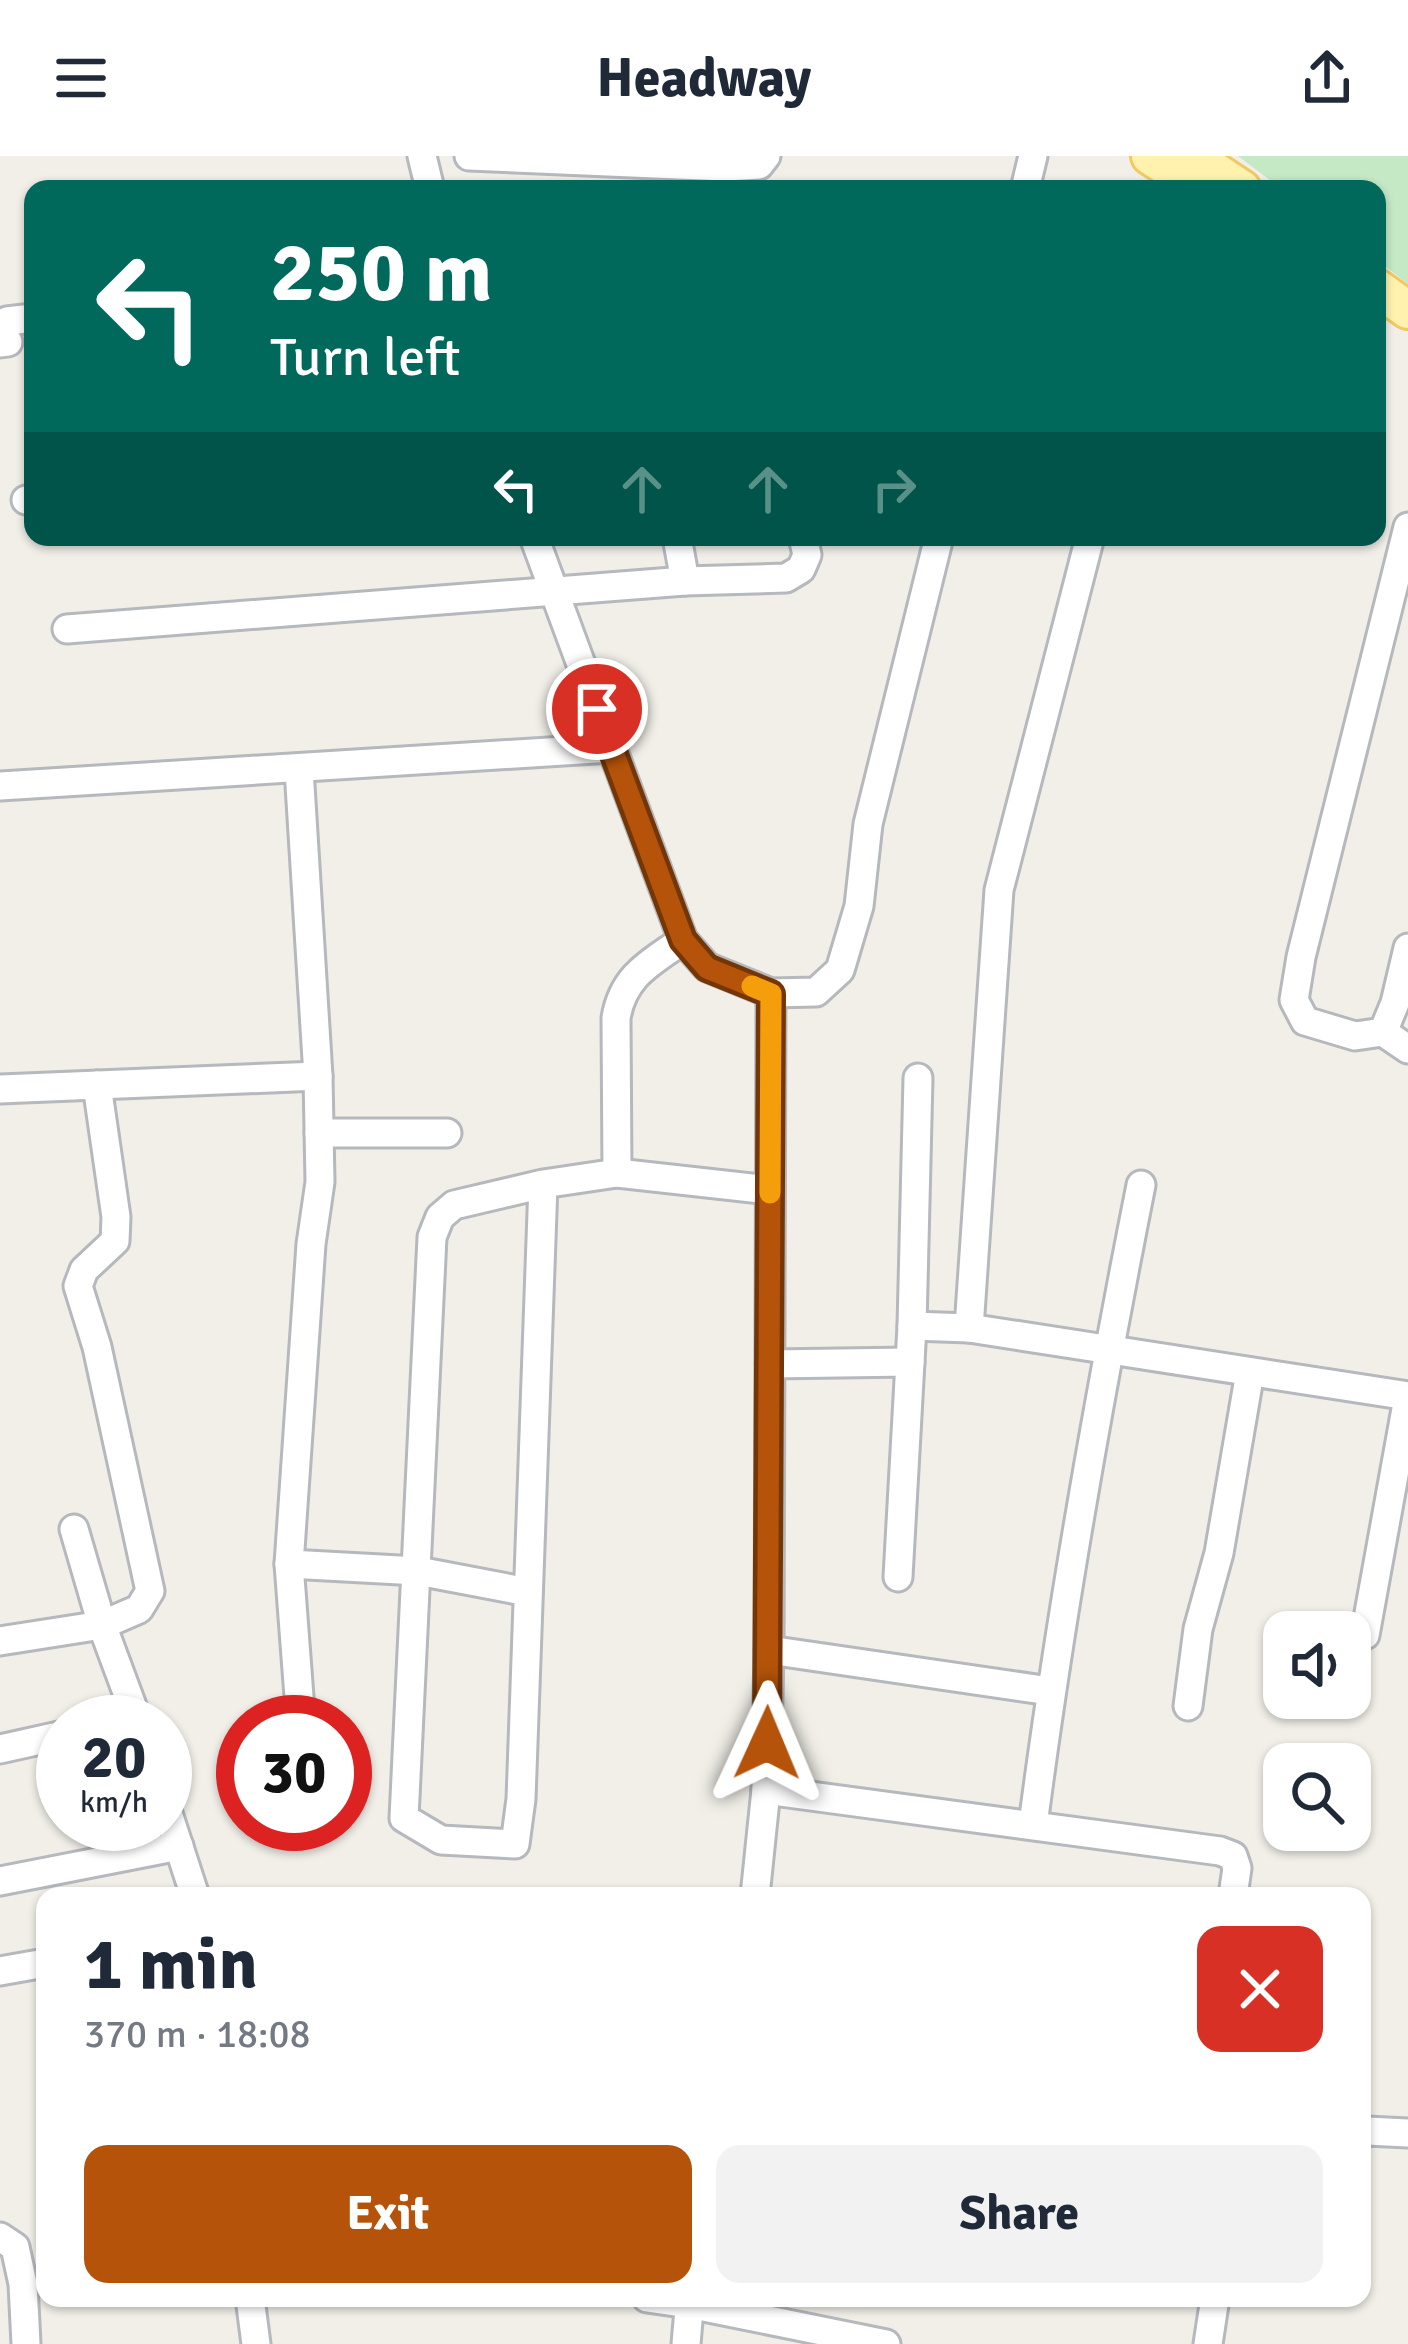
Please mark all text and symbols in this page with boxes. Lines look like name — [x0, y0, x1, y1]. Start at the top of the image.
icon: menu — [48, 45, 114, 111]
text: Headway — [597, 45, 811, 112]
icon: share — [1294, 45, 1360, 111]
text: 250 m — [270, 221, 492, 325]
icon: left — [72, 228, 228, 384]
text: Turn left — [270, 324, 460, 391]
icon: left — [483, 456, 549, 522]
icon: ahead — [609, 456, 675, 522]
icon: ahead — [735, 456, 801, 522]
icon: right — [861, 456, 927, 522]
pin — [546, 658, 648, 760]
icon: arrive — [564, 676, 630, 742]
map controls — [1263, 1611, 1371, 1851]
button: sound — [1263, 1611, 1371, 1719]
position arrow — [704, 1680, 830, 1806]
speed limit sign: 30 — [216, 1695, 372, 1851]
text: 20 — [82, 1721, 146, 1795]
button: search — [1263, 1743, 1371, 1851]
text: km/h — [80, 1784, 148, 1821]
text: 1 min — [84, 1920, 258, 2009]
button: close — [1197, 1926, 1323, 2052]
text: 370 m · 18:08 — [84, 2010, 311, 2058]
button: Exit — [84, 2145, 692, 2283]
button: Share — [716, 2145, 1323, 2283]

